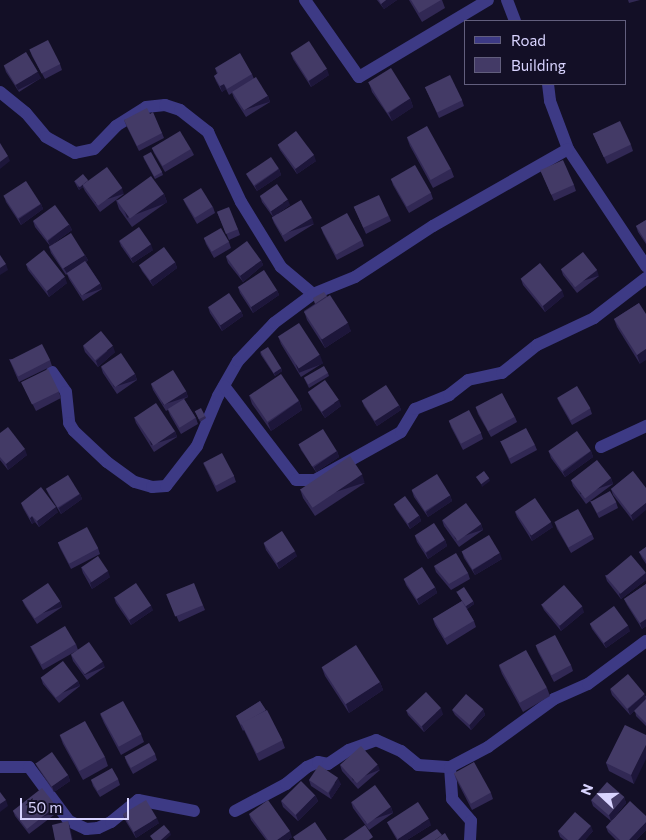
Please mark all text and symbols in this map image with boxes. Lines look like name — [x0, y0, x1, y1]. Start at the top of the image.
legend — [463, 20, 626, 85]
text: Road — [511, 31, 546, 49]
text: Building — [511, 56, 566, 74]
north arrow — [576, 770, 626, 820]
text: N — [577, 781, 596, 797]
scale bar — [22, 788, 131, 820]
text: 50 m — [28, 798, 62, 816]

